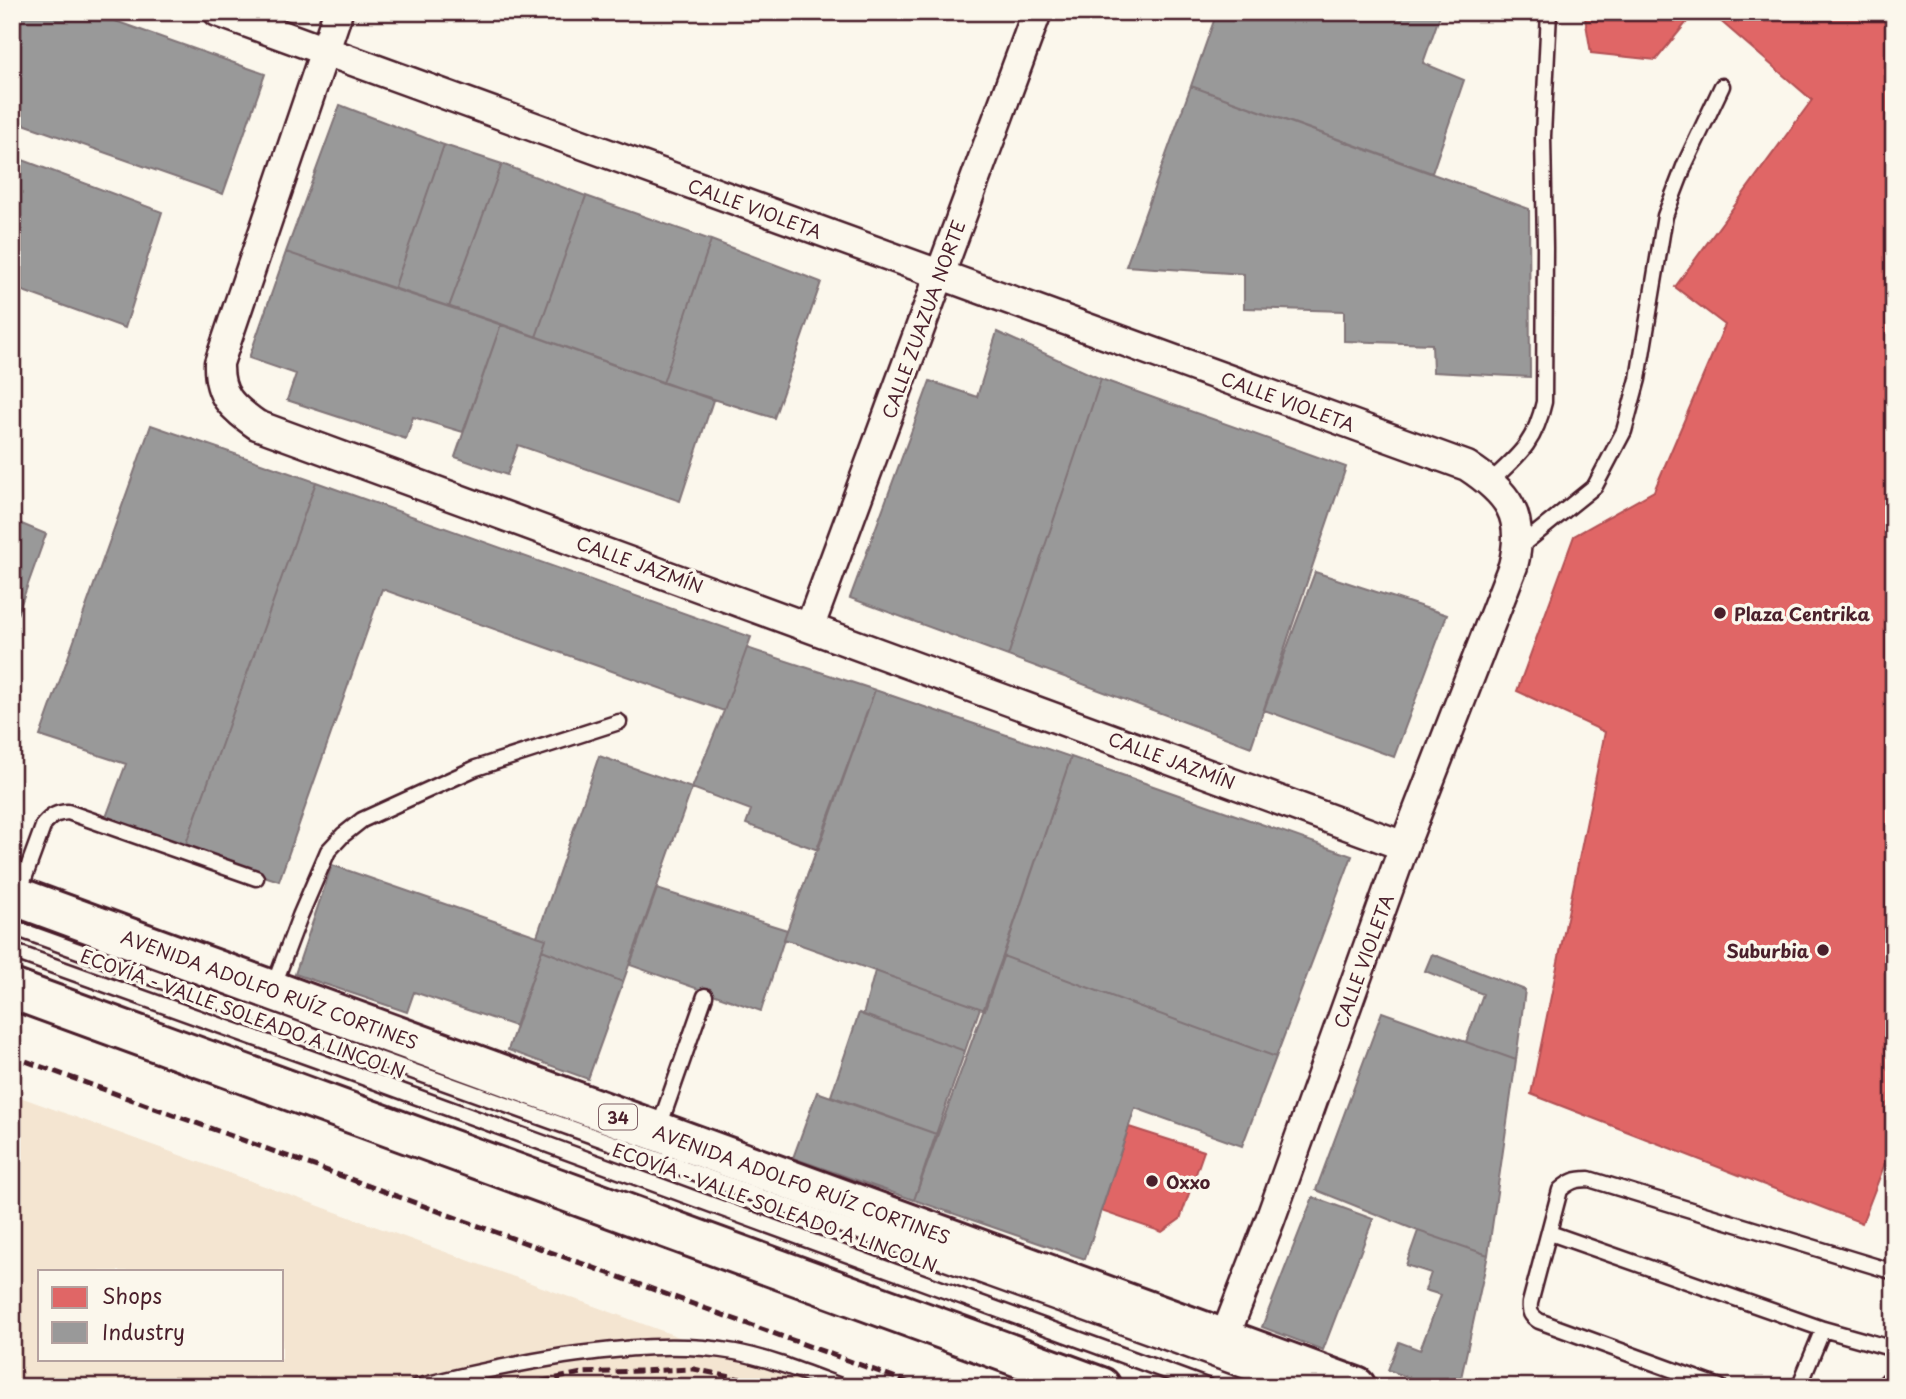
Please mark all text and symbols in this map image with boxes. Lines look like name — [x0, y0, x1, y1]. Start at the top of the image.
street label: CALLE VIOLETA — [684, 171, 826, 245]
street label: CALLE ZUAZUA NORTE — [874, 216, 972, 422]
street label: CALLE VIOLETA — [1217, 364, 1359, 438]
street label: CALLE JAZMÍN — [573, 529, 707, 599]
place label: Plaza Centrika — [1734, 600, 1870, 627]
marker: Plaza Centrika — [1712, 605, 1728, 621]
street label: CALLE JAZMÍN — [1105, 725, 1239, 795]
street label: CALLE VIOLETA — [1326, 890, 1400, 1032]
street label: AVENIDA ADOLFO RUÍZ CORTINES — [118, 923, 422, 1055]
place label: Suburbia — [1726, 937, 1810, 964]
street label: ECOVÍA - VALLE SOLEADO A LINCOLN — [77, 942, 409, 1084]
marker: Suburbia — [1815, 942, 1831, 958]
road number: 34 — [599, 1105, 637, 1130]
street label: AVENIDA ADOLFO RUÍZ CORTINES — [650, 1118, 954, 1250]
street label: ECOVÍA - VALLE SOLEADO A LINCOLN — [609, 1136, 941, 1278]
place label: Oxxo — [1166, 1168, 1211, 1195]
marker: Oxxo — [1144, 1173, 1160, 1189]
legend — [38, 1270, 284, 1360]
text: Shops — [102, 1279, 162, 1311]
text: Industry — [102, 1315, 185, 1347]

